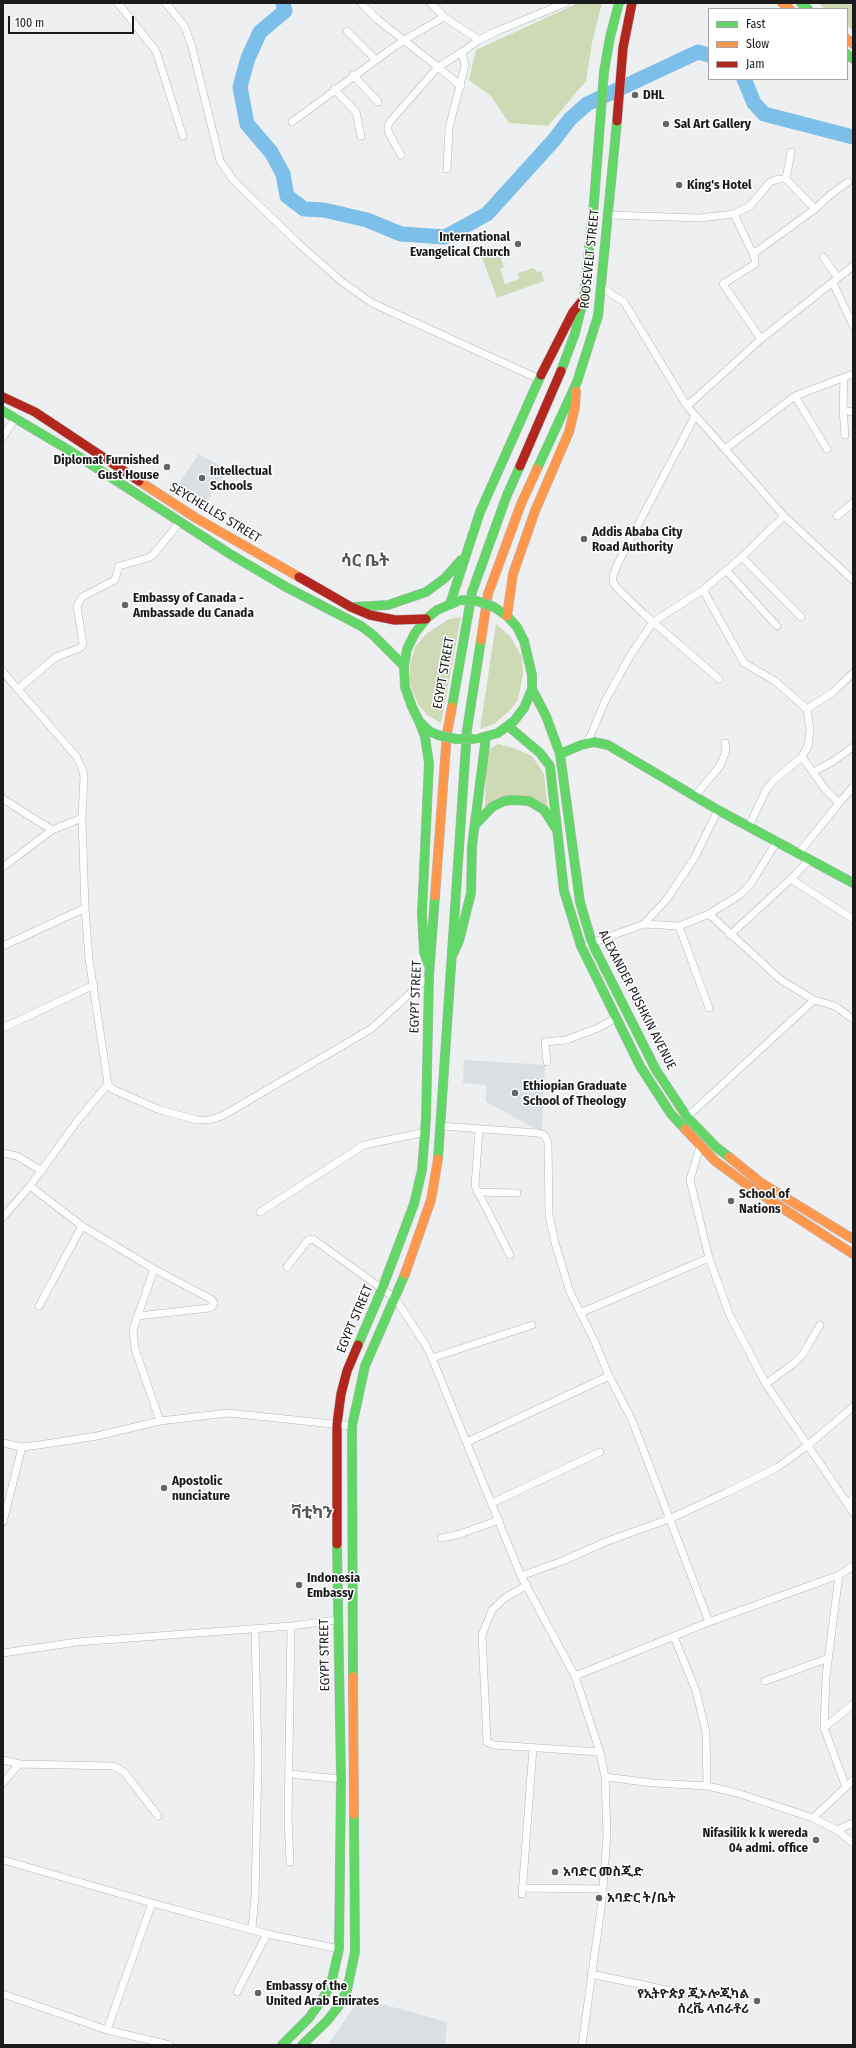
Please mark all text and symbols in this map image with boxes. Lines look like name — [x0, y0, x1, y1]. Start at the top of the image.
scale bar — [10, 8, 136, 34]
legend — [708, 8, 848, 80]
text: 100 m — [15, 16, 44, 30]
text: Fast — [746, 17, 765, 31]
text: Slow — [746, 37, 769, 51]
text: Jam — [746, 57, 764, 71]
place label: DHL — [643, 87, 665, 103]
marker: DHL — [630, 90, 640, 100]
place label: Sal Art Gallery — [674, 116, 751, 132]
marker: Sal Art Gallery — [661, 119, 671, 129]
place label: King's Hotel — [687, 177, 752, 193]
marker: King's Hotel — [674, 180, 684, 190]
street label: ROOSEVELT STREET — [577, 209, 603, 309]
place label: International Evangelical Church — [410, 229, 510, 260]
marker: International Evangelical Church — [513, 239, 523, 249]
place label: Diplomat Furnished Gust House — [54, 452, 159, 483]
marker: Diplomat Furnished Gust House — [162, 462, 172, 472]
place label: Intellectual Schools — [210, 463, 272, 494]
marker: Intellectual Schools — [197, 473, 207, 483]
street label: SEYCHELLES STREET — [167, 480, 263, 546]
place label: Addis Ababa City Road Authority — [592, 524, 682, 555]
marker: Addis Ababa City Road Authority — [579, 534, 589, 544]
district label: ሳር ቤት — [341, 551, 389, 571]
place label: Embassy of Canada - Ambassade du Canada — [133, 590, 254, 621]
marker: Embassy of Canada - Ambassade du Canada — [120, 600, 130, 610]
street label: EGYPT STREET — [430, 636, 458, 710]
street label: ALEXANDER PUSHKIN AVENUE — [595, 928, 679, 1072]
street label: EGYPT STREET — [407, 960, 425, 1034]
place label: Ethiopian Graduate School of Theology — [523, 1078, 627, 1109]
marker: Ethiopian Graduate School of Theology — [510, 1088, 520, 1098]
place label: School of Nations — [739, 1186, 790, 1217]
marker: School of Nations — [726, 1196, 736, 1206]
street label: EGYPT STREET — [334, 1283, 376, 1355]
place label: Apostolic nunciature — [172, 1473, 230, 1504]
marker: Apostolic nunciature — [159, 1483, 169, 1493]
district label: ቫቲካን — [291, 1503, 333, 1523]
place label: Indonesia Embassy — [307, 1570, 360, 1601]
marker: Indonesia Embassy — [294, 1580, 304, 1590]
street label: EGYPT STREET — [317, 1619, 333, 1691]
place label: Nifasilik k k wereda 04 admi. office — [702, 1825, 808, 1856]
marker: Nifasilik k k wereda 04 admi. office — [811, 1835, 821, 1845]
place label: አባድር መስጂድ — [563, 1864, 643, 1880]
marker: አባድር መስጂድ — [550, 1867, 560, 1877]
place label: አባድር ት/ቤት — [607, 1890, 676, 1906]
marker: አባድር ት/ቤት — [594, 1893, 604, 1903]
place label: Embassy of the United Arab Emirates — [266, 1978, 379, 2009]
place label: የኢትዮጵያ ጂኦሎጂካል ሰረቬ ላብራቶሪ — [637, 1986, 749, 2017]
marker: Embassy of the United Arab Emirates — [253, 1988, 263, 1998]
marker: የኢትዮጵያ ጂኦሎጂካል ሰረቬ ላብራቶሪ — [752, 1996, 762, 2006]

